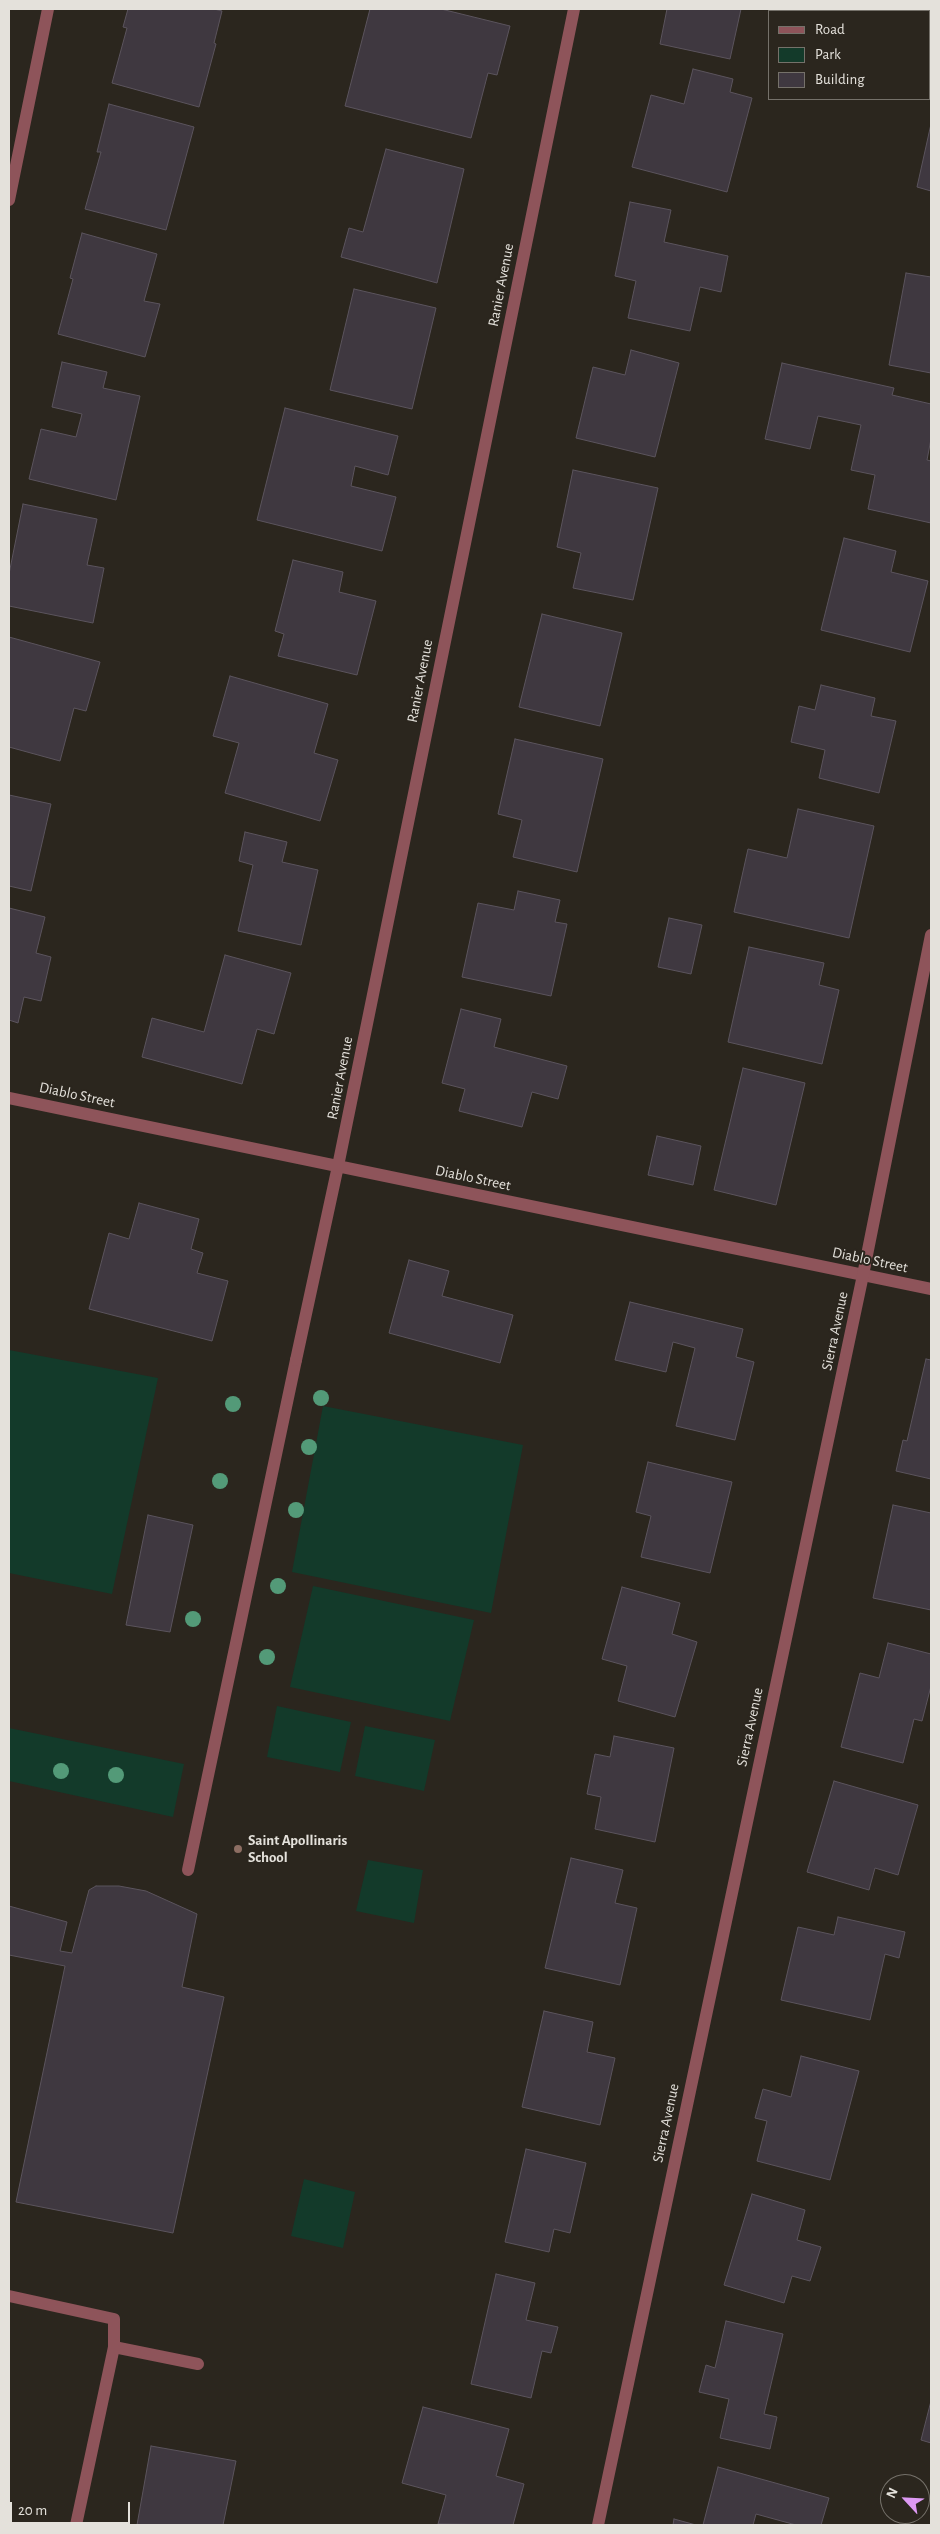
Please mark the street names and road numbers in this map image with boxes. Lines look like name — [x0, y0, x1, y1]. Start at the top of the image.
street label: Ranier Avenue — [484, 242, 518, 328]
street label: Ranier Avenue — [403, 638, 437, 724]
street label: Ranier Avenue — [323, 1035, 357, 1121]
street label: Diablo Street — [38, 1078, 116, 1112]
street label: Diablo Street — [434, 1161, 512, 1195]
street label: Diablo Street — [831, 1243, 909, 1277]
street label: Sierra Avenue — [818, 1290, 852, 1372]
street label: Sierra Avenue — [733, 1686, 767, 1768]
street label: Sierra Avenue — [649, 2082, 683, 2164]

